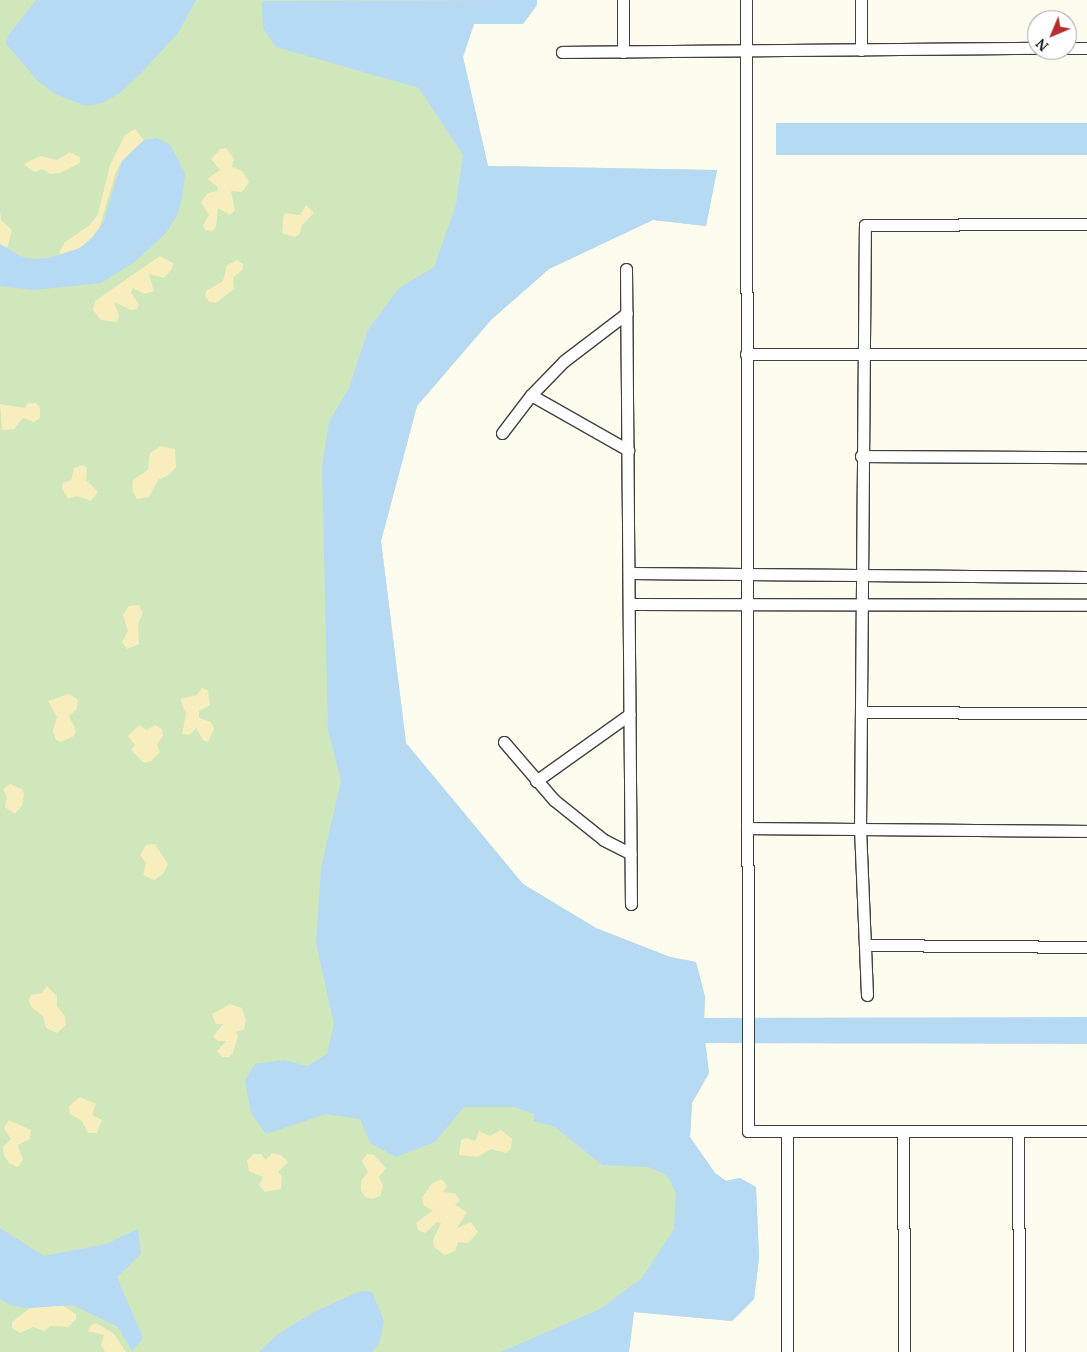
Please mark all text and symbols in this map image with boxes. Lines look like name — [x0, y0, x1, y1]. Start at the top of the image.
north arrow — [1027, 10, 1077, 60]
text: N — [1031, 35, 1052, 56]

